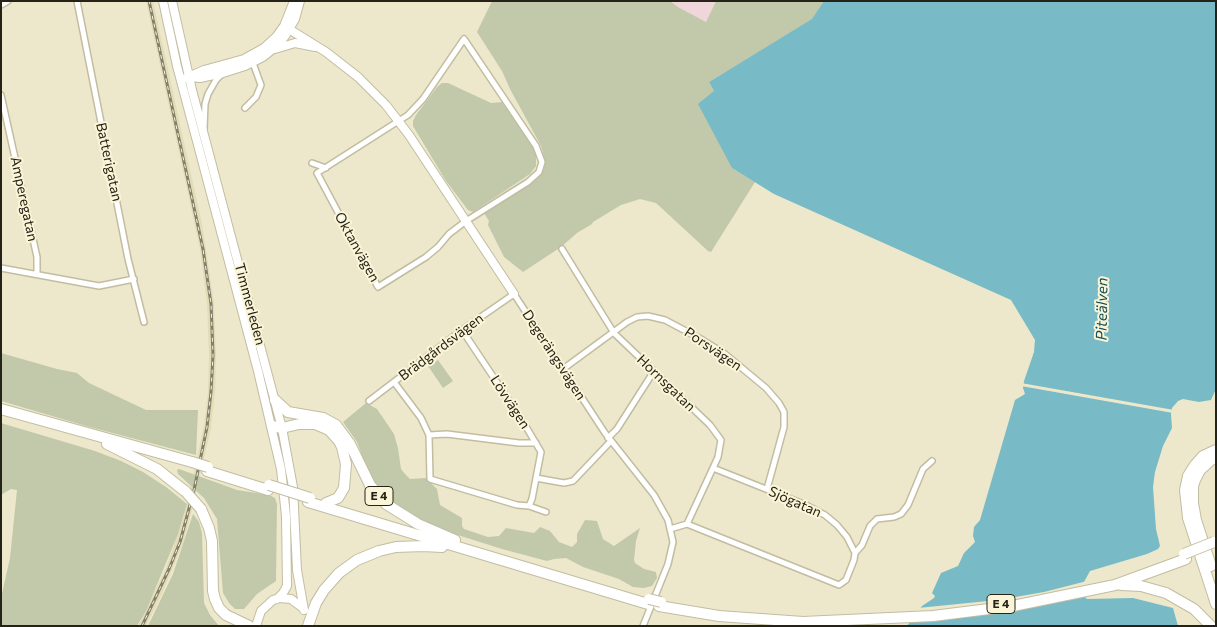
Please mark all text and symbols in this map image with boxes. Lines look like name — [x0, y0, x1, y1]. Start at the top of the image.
street label: Batterigatan — [92, 121, 126, 203]
street label: Amperegatan — [7, 155, 41, 243]
street label: Oktanvägen — [331, 209, 383, 285]
street label: Timmerleden — [231, 261, 269, 347]
water label: Piteälven — [1092, 277, 1112, 341]
street label: Degerängsvägen — [519, 307, 589, 403]
street label: Brädgårdsvägen — [395, 310, 487, 384]
street label: Porsvägen — [681, 324, 745, 374]
street label: Hornsgatan — [633, 351, 699, 415]
street label: Lövvägen — [486, 372, 534, 432]
street label: Sjögatan — [766, 483, 824, 521]
road number: E 4 — [365, 486, 393, 506]
road number: E 4 — [987, 594, 1015, 614]

